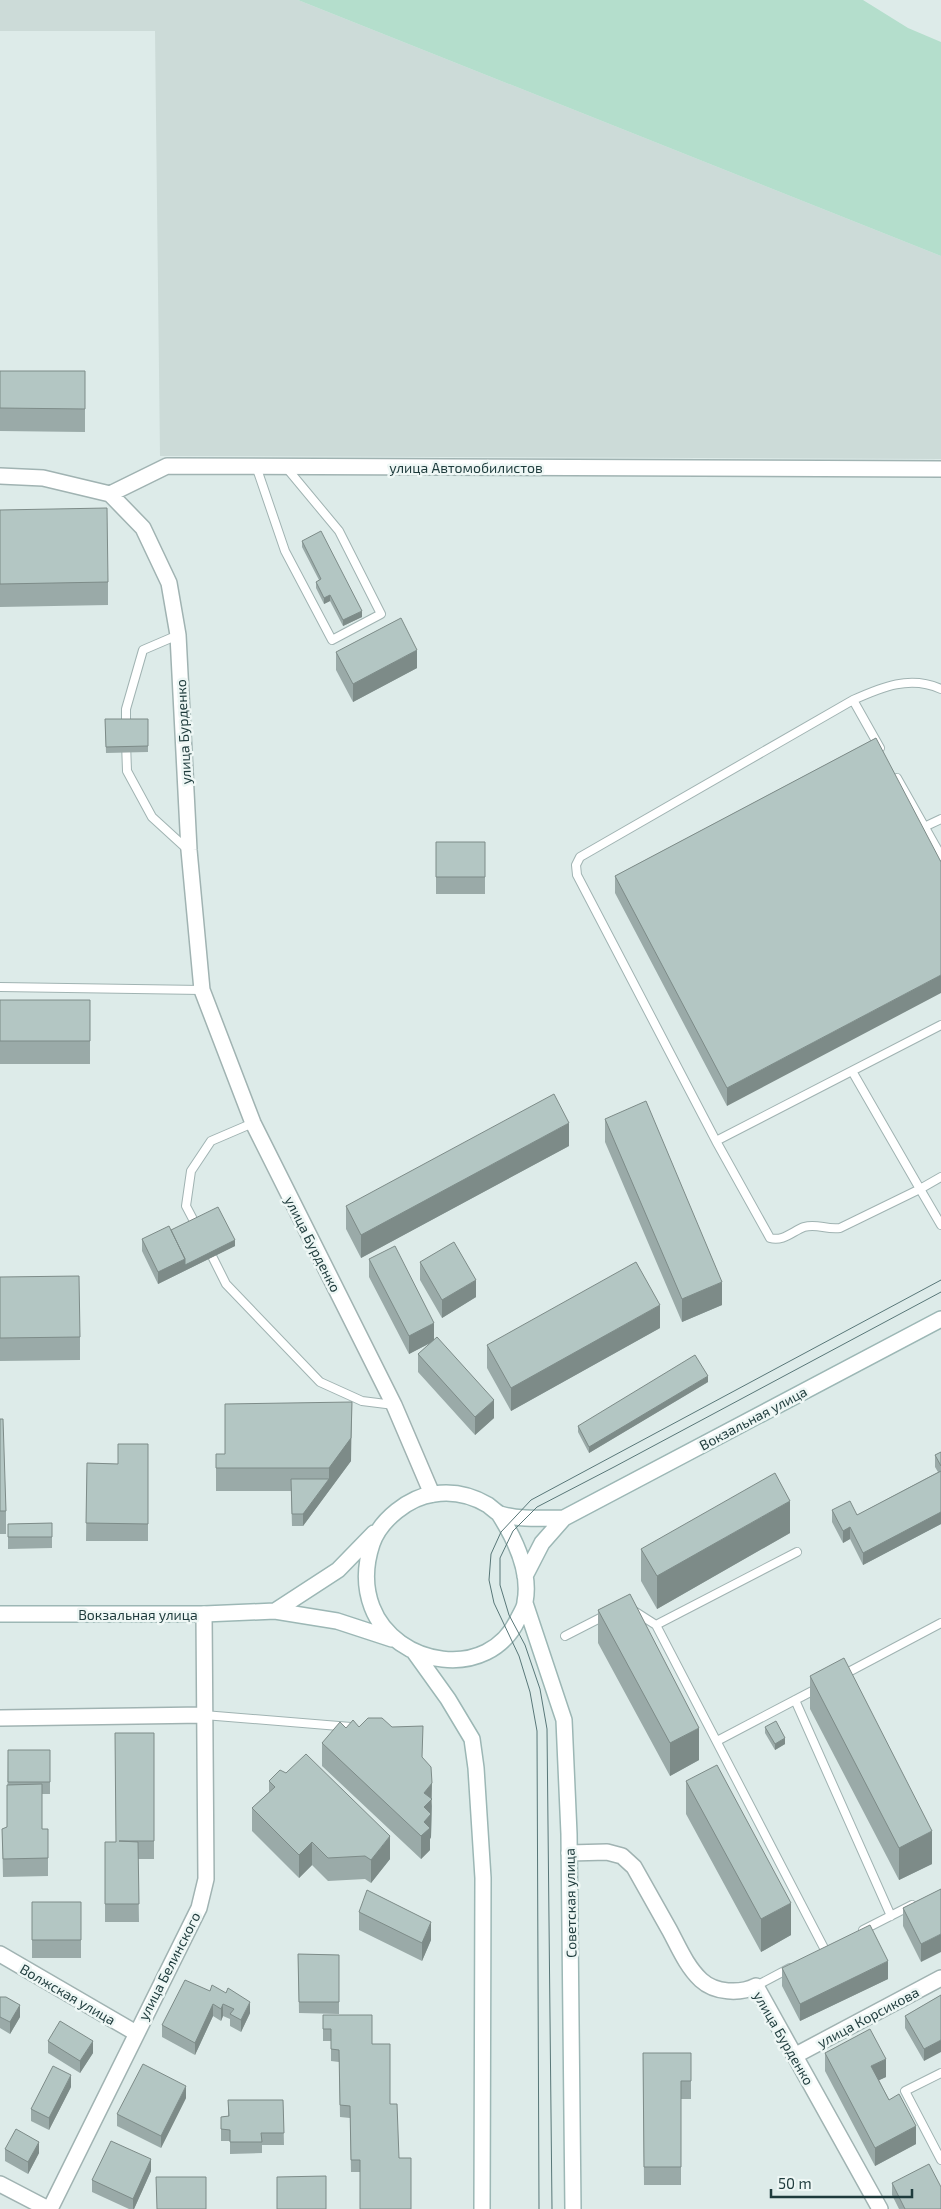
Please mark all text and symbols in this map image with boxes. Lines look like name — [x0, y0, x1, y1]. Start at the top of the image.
street label: улица Автомобилистов — [389, 459, 543, 476]
street label: улица Бурденко — [172, 679, 194, 785]
street label: улица Бурденко — [281, 1193, 345, 1295]
street label: Вокзальная улица — [696, 1382, 810, 1454]
street label: Вокзальная улица — [78, 1606, 198, 1623]
street label: Советская улица — [561, 1848, 579, 1958]
street label: улица Белинского — [134, 1909, 204, 2023]
street label: Волжская улица — [17, 1960, 119, 2028]
street label: улица Корсикова — [814, 1983, 922, 2051]
street label: улица Бурденко — [750, 1988, 818, 2088]
scale bar — [771, 2166, 912, 2198]
text: 50 m — [778, 2174, 812, 2192]

